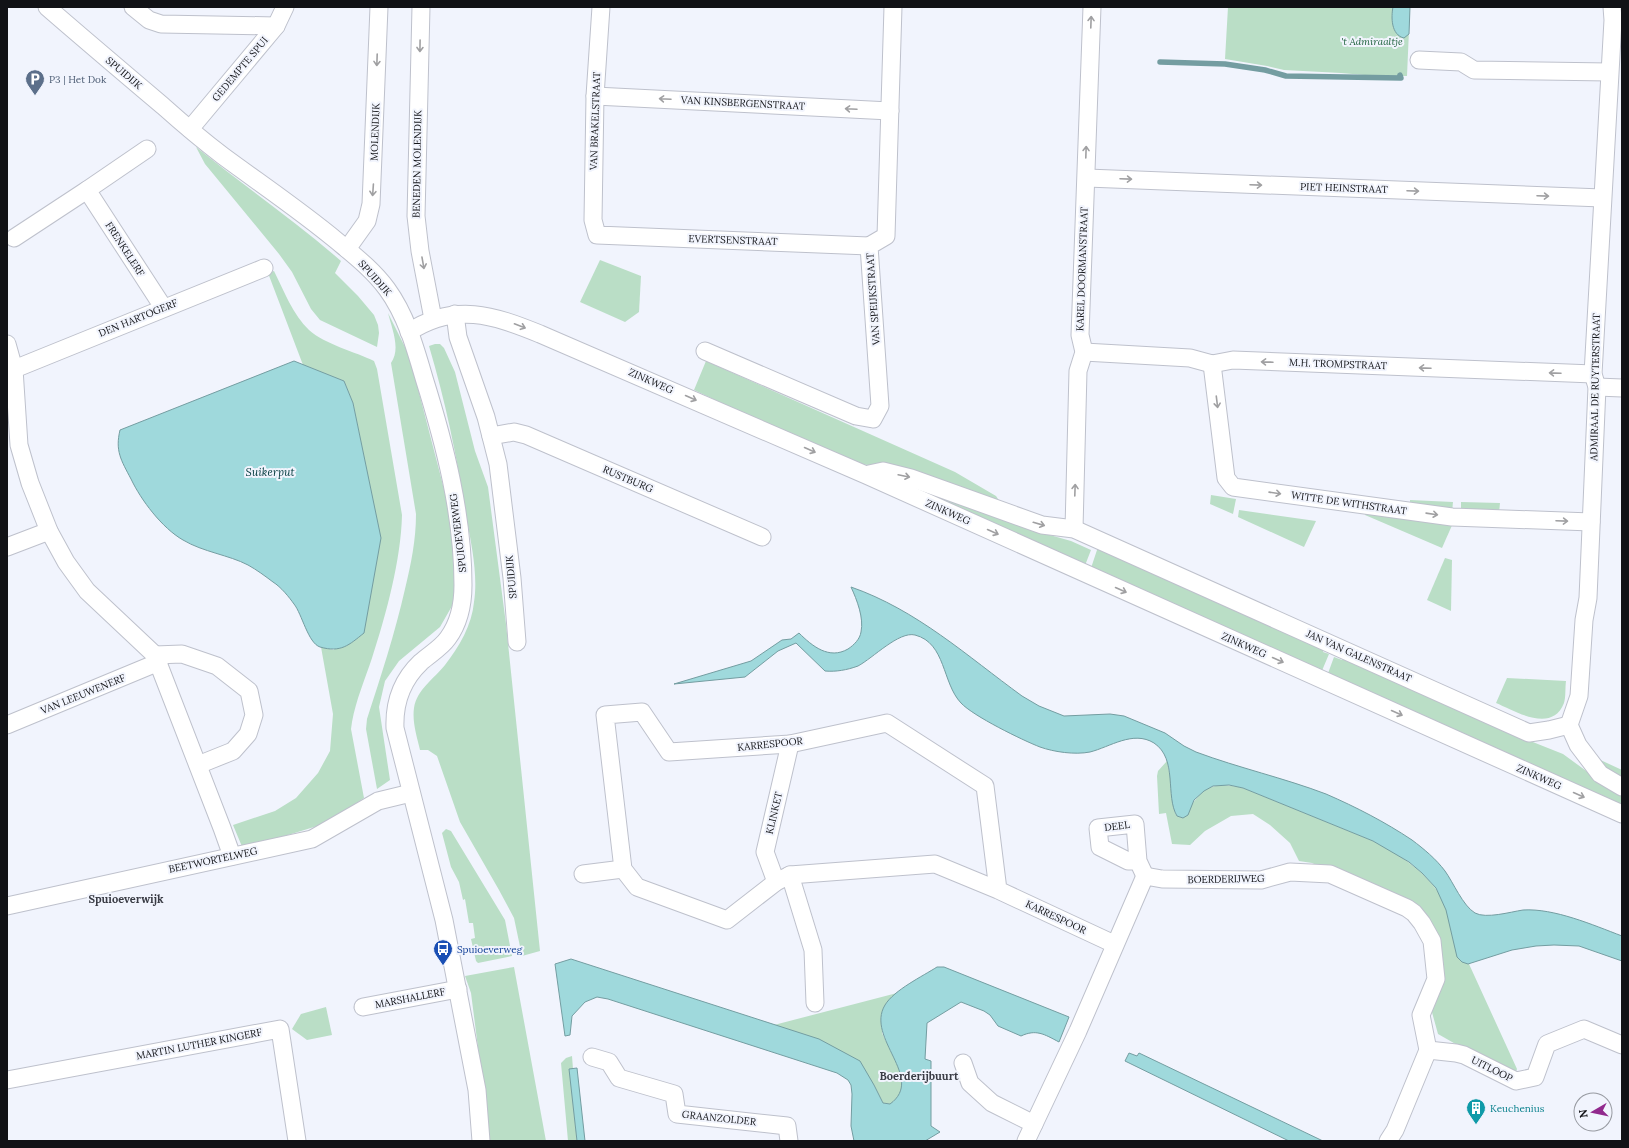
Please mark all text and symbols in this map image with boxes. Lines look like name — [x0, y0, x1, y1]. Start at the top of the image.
one-way arrow — [1087, 16, 1095, 29]
street label: GEDEMPTE SPUI — [209, 34, 271, 104]
park label: 't Admiraaltje — [1341, 35, 1403, 48]
one-way arrow — [416, 39, 423, 52]
one-way arrow — [373, 53, 381, 66]
street label: SPUIDIJK — [103, 54, 145, 92]
parking icon: P3 | Het Dok — [24, 68, 46, 96]
street label: VAN BRAKELSTRAAT — [587, 71, 603, 171]
place label: P3 | Het Dok — [49, 73, 107, 86]
street label: VAN KINSBERGENSTRAAT — [680, 93, 806, 113]
one-way arrow — [659, 96, 672, 103]
street label: MOLENDIJK — [367, 103, 383, 161]
one-way arrow — [845, 105, 858, 113]
street label: BENEDEN MOLENDIJK — [410, 110, 424, 218]
one-way arrow — [1083, 146, 1090, 159]
one-way arrow — [1119, 176, 1132, 183]
street label: PIET HEINSTRAAT — [1300, 180, 1389, 196]
one-way arrow — [1249, 181, 1262, 188]
one-way arrow — [369, 183, 376, 196]
one-way arrow — [1406, 187, 1419, 195]
one-way arrow — [1536, 192, 1549, 200]
street label: KAREL DOORMANSTRAAT — [1073, 206, 1091, 331]
street label: FRENKELERF — [103, 219, 148, 279]
street label: EVERTSENSTRAAT — [688, 232, 778, 248]
street label: VAN SPEIJKSTRAAT — [863, 252, 883, 347]
one-way arrow — [419, 256, 427, 269]
street label: SPUIDIJK — [355, 257, 395, 299]
street label: DEN HARTOGERF — [97, 296, 180, 340]
street label: ADMIRAAL DE RUYTERSTRAAT — [1587, 312, 1603, 462]
one-way arrow — [513, 322, 525, 330]
street label: M.H. TROMPSTRAAT — [1289, 356, 1388, 372]
one-way arrow — [1261, 358, 1274, 365]
one-way arrow — [1419, 364, 1432, 371]
street label: ZINKWEG — [627, 365, 676, 397]
one-way arrow — [1549, 369, 1562, 377]
one-way arrow — [684, 395, 696, 403]
one-way arrow — [1213, 395, 1221, 408]
one-way arrow — [804, 447, 816, 455]
street label: RUSTBURG — [601, 463, 655, 496]
water label: Suikerput — [245, 465, 295, 479]
one-way arrow — [897, 472, 910, 480]
one-way arrow — [1071, 484, 1079, 497]
street label: WITTE DE WITHSTRAAT — [1290, 488, 1408, 518]
one-way arrow — [1268, 489, 1281, 497]
street label: SPUIOEVERWEG — [447, 492, 469, 573]
street label: ZINKWEG — [924, 496, 973, 528]
one-way arrow — [1425, 510, 1438, 518]
one-way arrow — [1555, 517, 1568, 525]
one-way arrow — [1033, 521, 1046, 528]
one-way arrow — [986, 529, 998, 536]
street label: SPUIDIJK — [503, 554, 519, 599]
one-way arrow — [1115, 587, 1127, 594]
street label: JAN VAN GALENSTRAAT — [1303, 626, 1414, 685]
street label: ZINKWEG — [1220, 629, 1269, 661]
one-way arrow — [1272, 657, 1284, 665]
street label: VAN LEEUWENERF — [38, 671, 128, 717]
one-way arrow — [1390, 710, 1402, 718]
street label: KARRESPOOR — [737, 734, 804, 754]
street label: ZINKWEG — [1515, 761, 1564, 793]
street label: KLINKET — [763, 790, 785, 835]
one-way arrow — [1573, 792, 1585, 799]
street label: DEEL — [1104, 818, 1131, 834]
street label: BEETWORTELWEG — [167, 844, 259, 876]
street label: BOERDERIJWEG — [1187, 872, 1265, 886]
district label: Spuioeverwijk — [88, 892, 164, 906]
street label: KARRESPOOR — [1023, 897, 1089, 937]
bus stop icon: Spuioeverweg — [432, 938, 454, 966]
place label: Spuioeverweg — [457, 943, 523, 956]
street label: MARSHALLERF — [374, 985, 447, 1011]
street label: MARTIN LUTHER KINGERF — [135, 1025, 263, 1063]
street label: UITLOOP — [1469, 1053, 1515, 1085]
district label: Boerderijbuurt — [879, 1069, 959, 1083]
north arrow — [1573, 1092, 1613, 1132]
building icon: Keuchenius — [1465, 1097, 1487, 1125]
place label: Keuchenius — [1490, 1102, 1545, 1115]
street label: GRAANZOLDER — [681, 1108, 757, 1128]
text: N — [1575, 1108, 1591, 1119]

